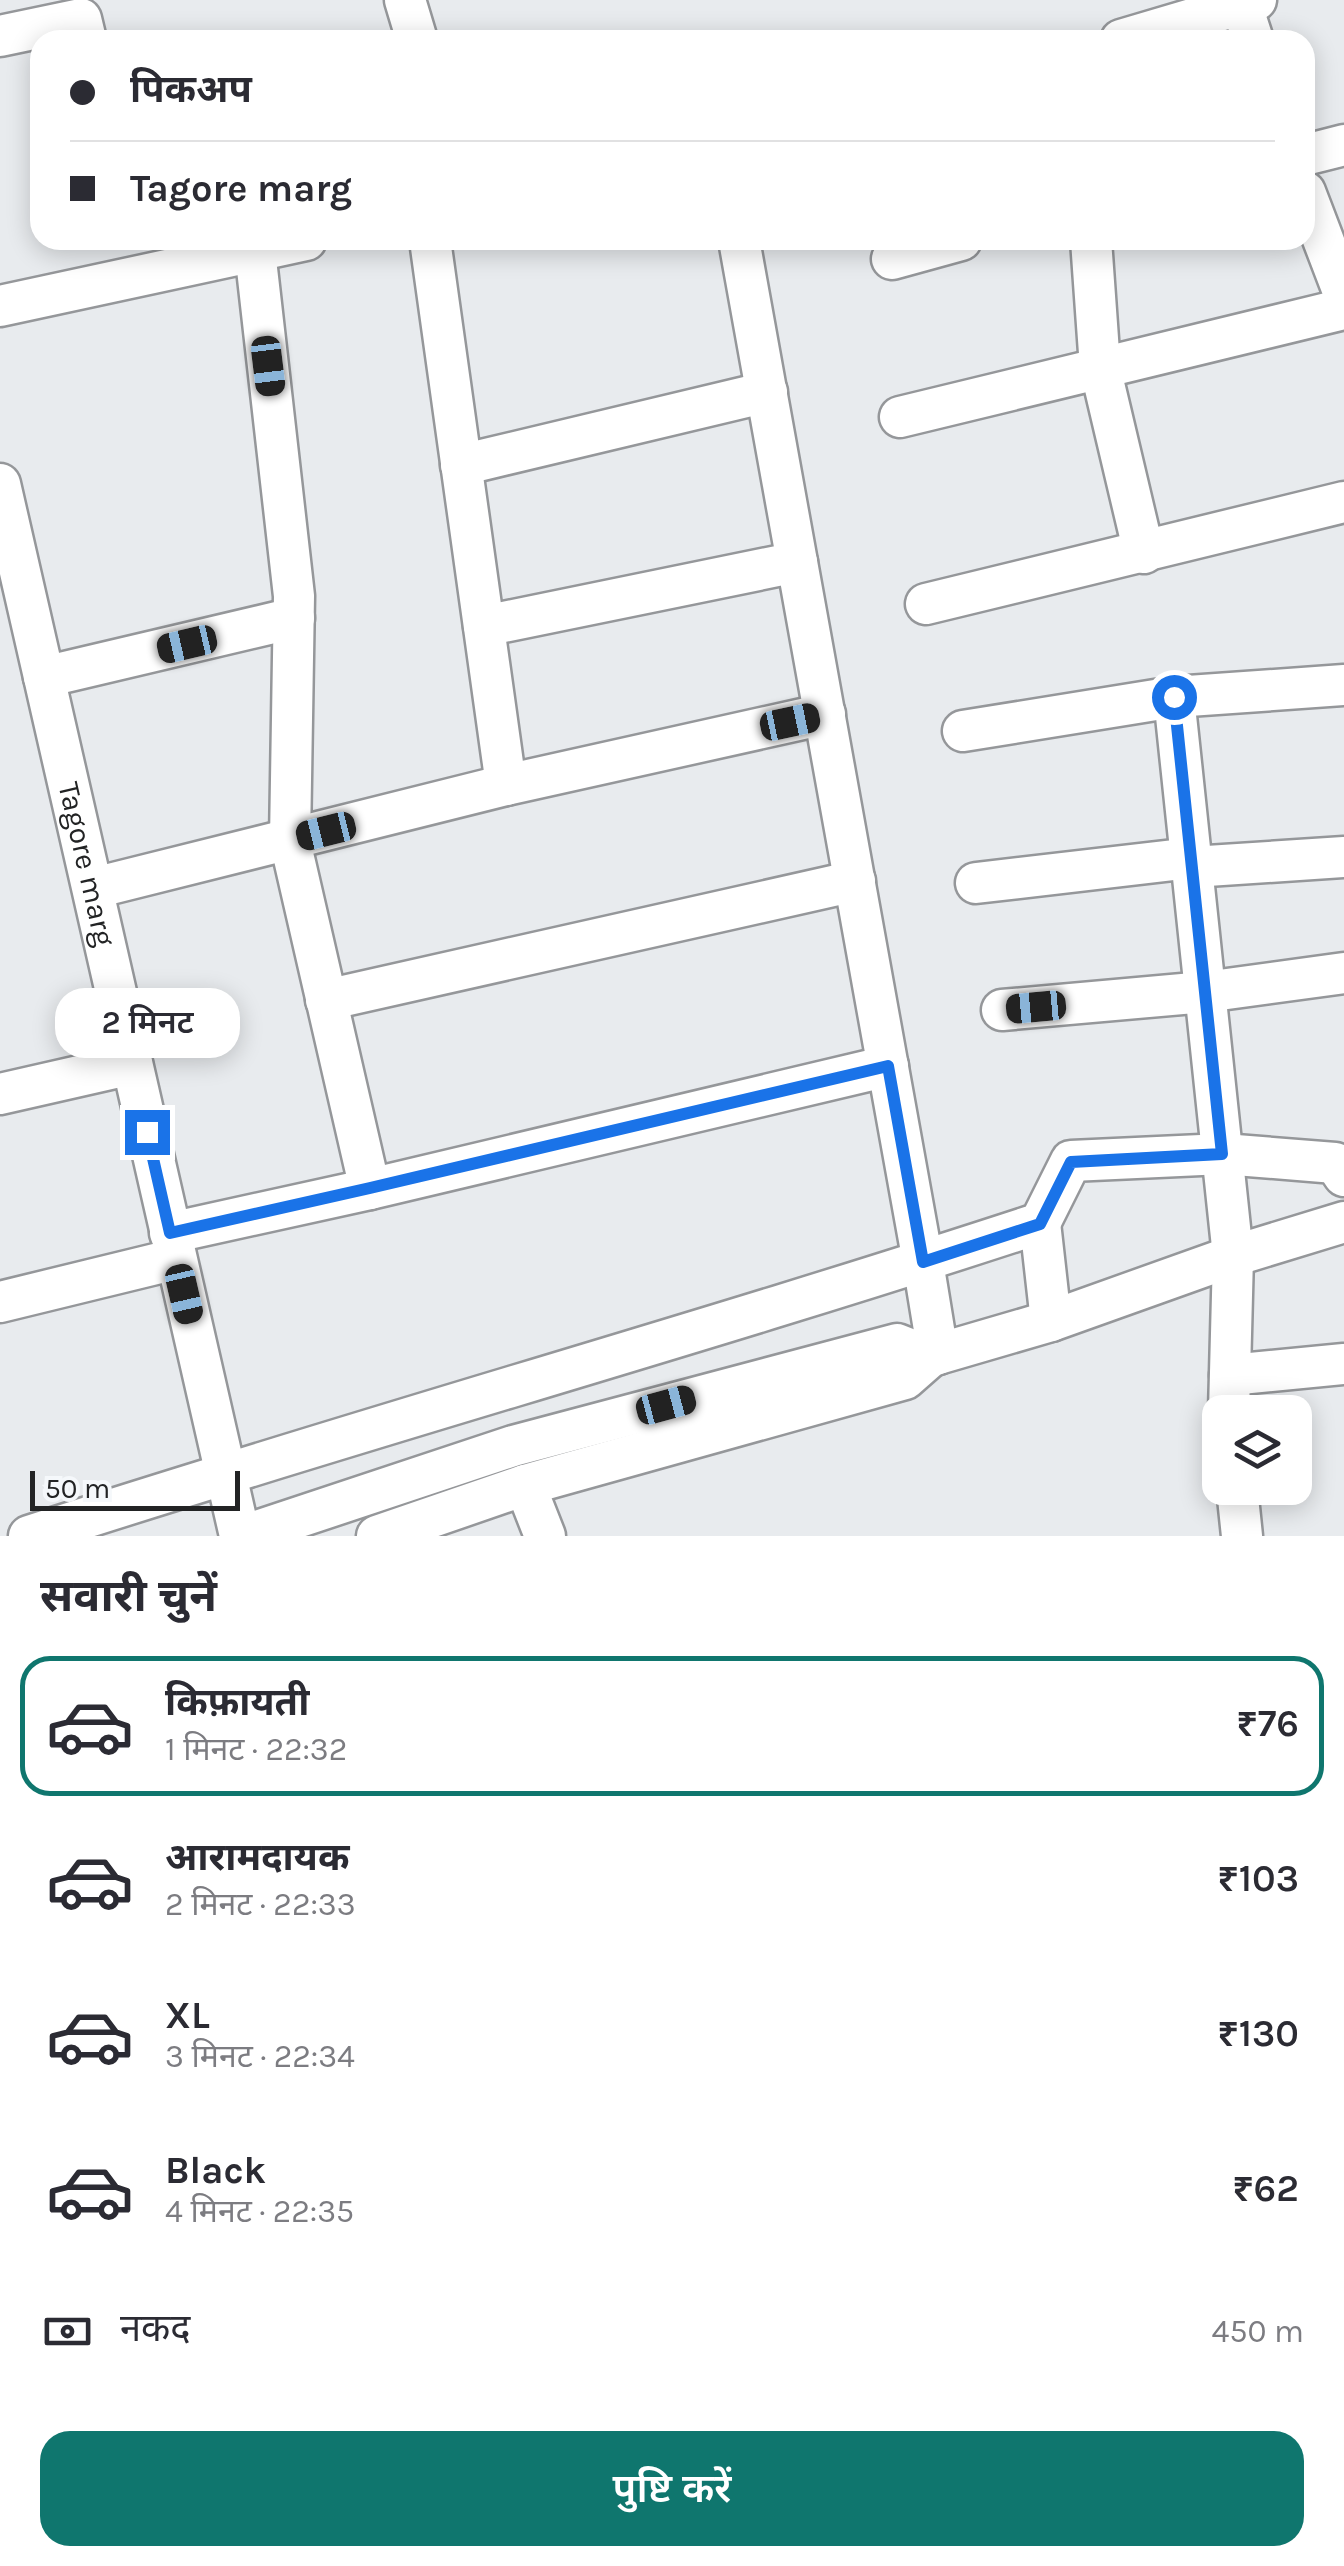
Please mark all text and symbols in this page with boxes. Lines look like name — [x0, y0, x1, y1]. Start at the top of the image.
text: पिकअप — [130, 67, 252, 112]
text: Tagore marg — [130, 166, 352, 211]
car — [249, 334, 287, 398]
car — [154, 623, 220, 665]
route start — [1152, 675, 1197, 720]
car — [758, 701, 822, 743]
street label: Tagore marg — [51, 779, 123, 950]
car — [293, 809, 359, 853]
callout: 2 मिनट — [54, 987, 240, 1057]
car — [1005, 989, 1067, 1025]
text: 2 मिनट — [101, 1004, 194, 1041]
route end — [125, 1110, 170, 1155]
car — [163, 1261, 205, 1327]
car — [633, 1383, 699, 1427]
map controls — [1202, 1395, 1312, 1505]
button: layers — [1202, 1395, 1312, 1505]
scale bar — [30, 1466, 240, 1511]
text: 50 m — [45, 1472, 110, 1505]
text: सवारी चुनें — [40, 1570, 217, 1622]
text: किफ़ायती — [165, 1680, 309, 1725]
icon: car — [45, 1681, 135, 1771]
text: ₹76 — [1236, 1701, 1299, 1746]
text: 1 मिनट · 22:32 — [165, 1731, 347, 1768]
text: आरामदायक — [165, 1835, 349, 1880]
icon: car — [45, 1836, 135, 1926]
text: ₹103 — [1217, 1856, 1299, 1901]
text: 2 मिनट · 22:33 — [165, 1886, 356, 1923]
icon: car — [45, 1991, 135, 2081]
text: XL — [165, 1993, 210, 2038]
text: ₹130 — [1217, 2011, 1299, 2056]
text: 3 मिनट · 22:34 — [165, 2038, 355, 2075]
icon: car — [45, 2146, 135, 2236]
text: Black — [165, 2148, 266, 2193]
text: ₹62 — [1232, 2166, 1299, 2211]
text: 4 मिनट · 22:35 — [165, 2193, 354, 2230]
icon: cash — [40, 2304, 95, 2359]
text: नकद — [120, 2306, 190, 2351]
text: 450 m — [1212, 2313, 1304, 2350]
button: पुष्टि करें — [40, 2431, 1304, 2546]

